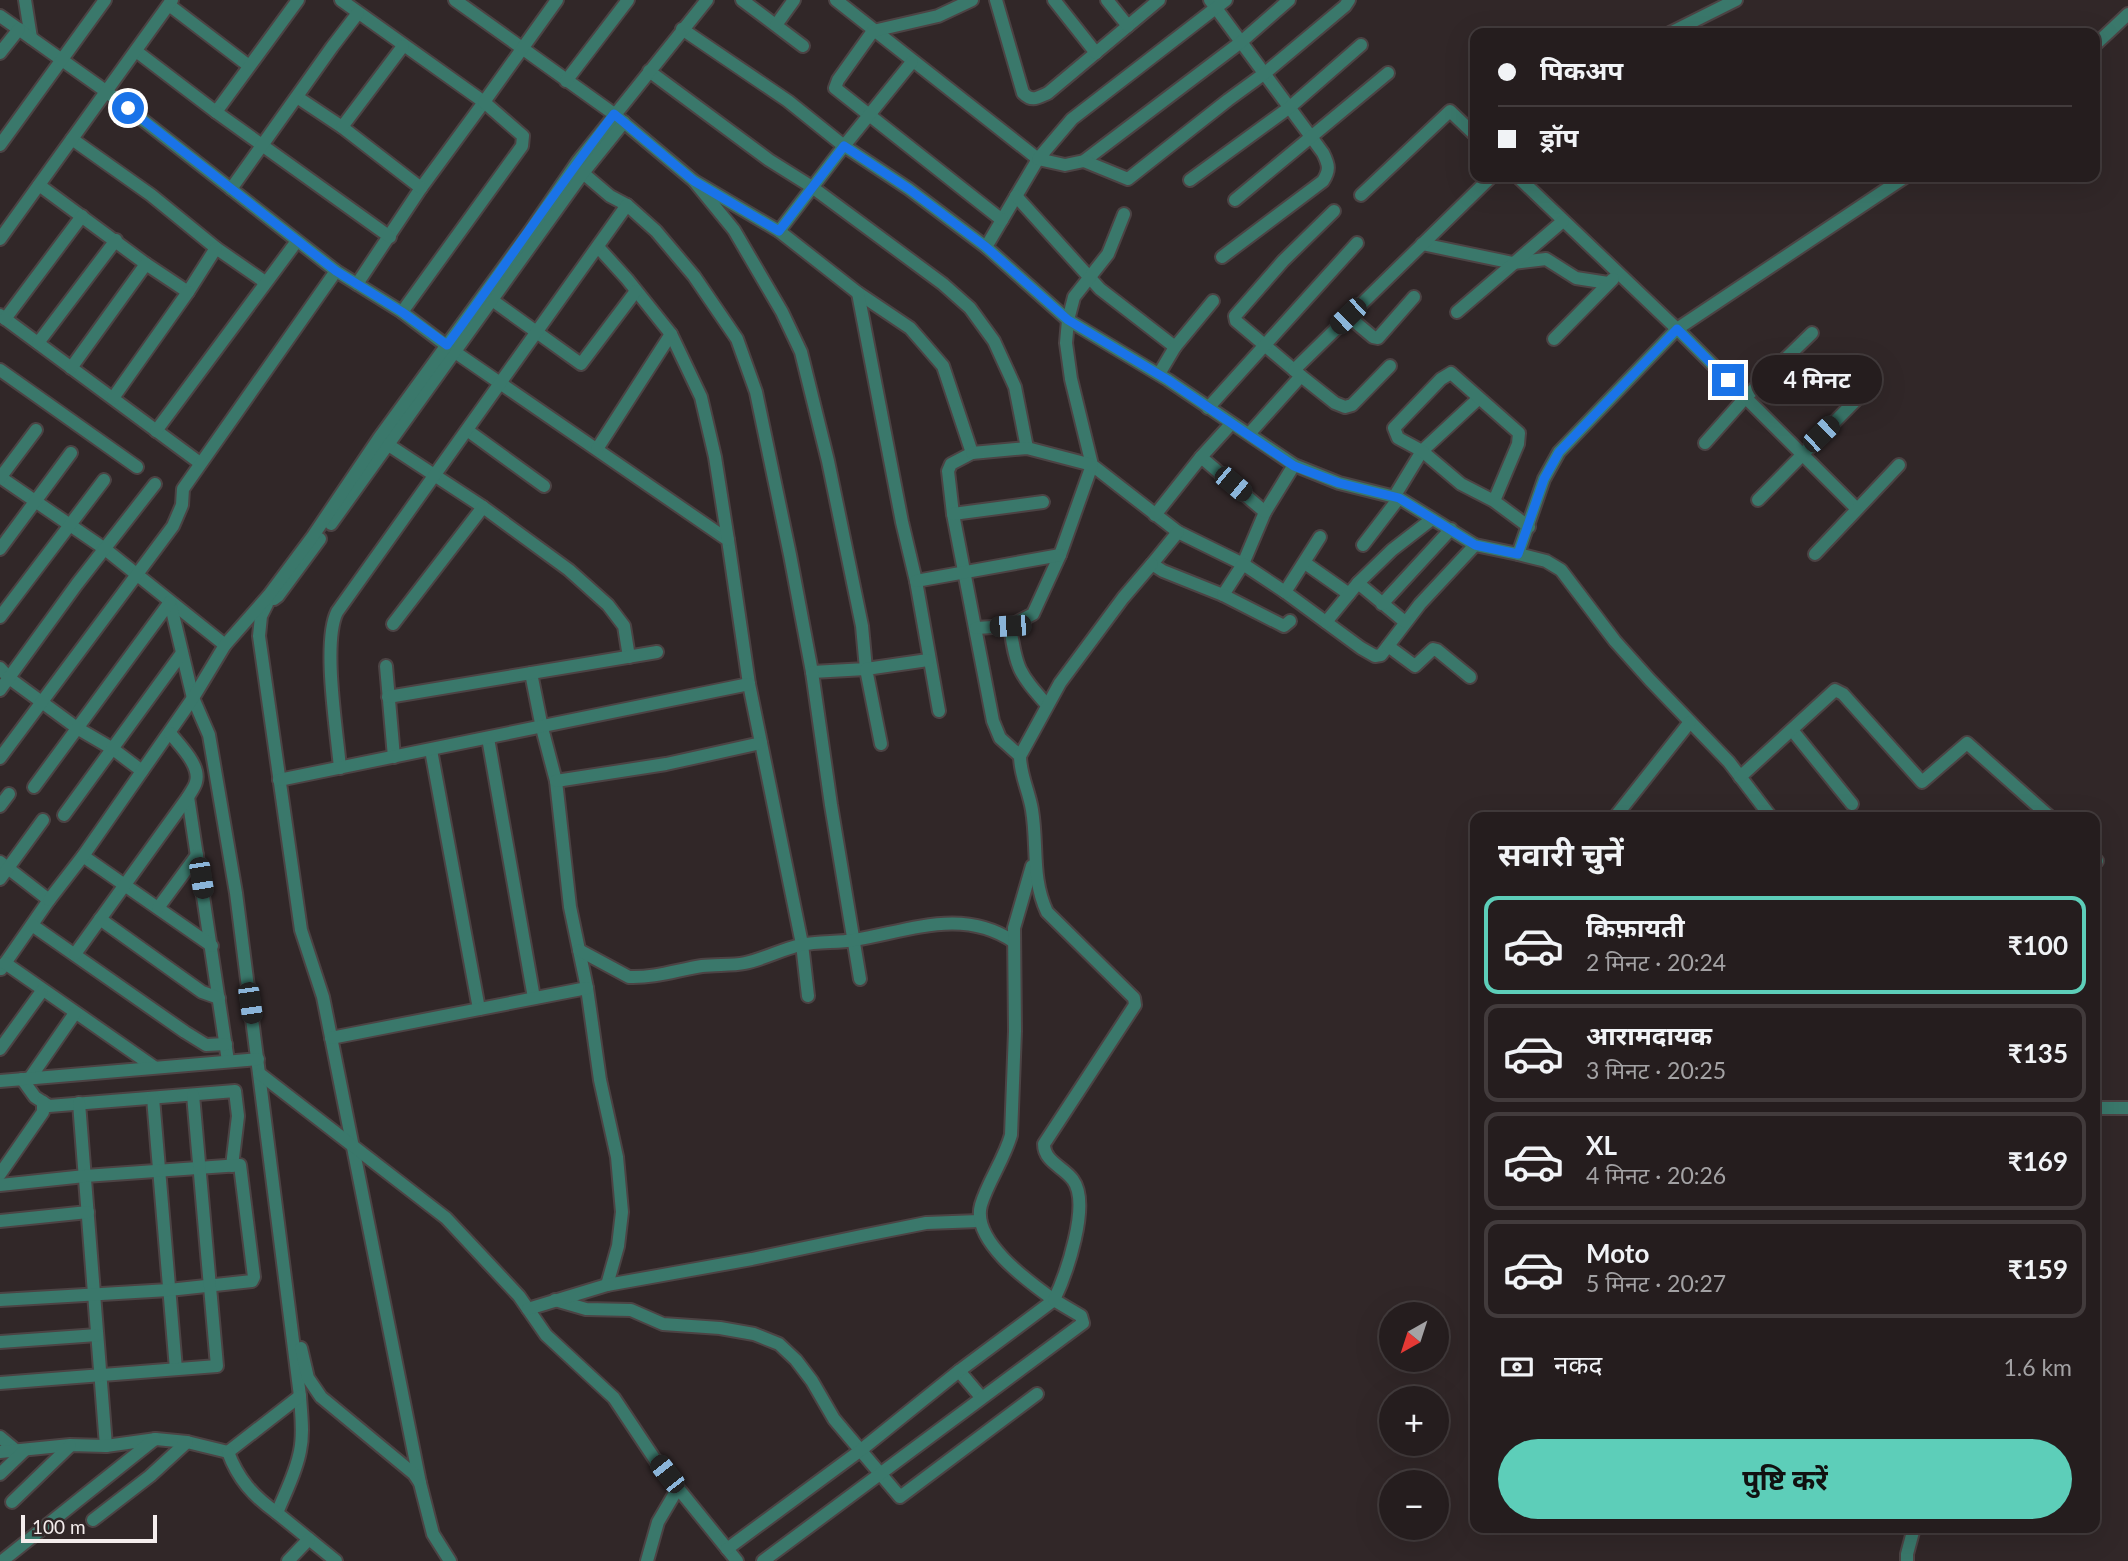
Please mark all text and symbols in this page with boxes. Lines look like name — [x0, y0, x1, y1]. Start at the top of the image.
text: पिकअप — [1540, 54, 1623, 86]
route start — [112, 92, 144, 124]
text: ड्रॉप — [1540, 121, 1578, 153]
car — [1326, 294, 1371, 338]
callout: 4 मिनट — [1752, 356, 1882, 404]
route end — [1712, 364, 1744, 396]
text: 4 मिनट — [1783, 365, 1851, 393]
car — [1799, 412, 1844, 456]
car — [1211, 462, 1256, 506]
car — [989, 614, 1032, 638]
text: सवारी चुनें — [1498, 834, 1624, 873]
car — [188, 856, 215, 900]
text: किफ़ायती — [1586, 911, 1685, 943]
icon: car — [1502, 914, 1565, 977]
text: ₹100 — [2008, 929, 2068, 961]
text: 2 मिनट · 20:24 — [1586, 948, 1726, 976]
car — [237, 981, 264, 1025]
text: आरामदायक — [1586, 1019, 1712, 1051]
icon: car — [1502, 1022, 1565, 1085]
text: ₹135 — [2008, 1037, 2068, 1069]
text: 3 मिनट · 20:25 — [1586, 1056, 1726, 1084]
text: XL — [1586, 1129, 1617, 1161]
icon: car — [1502, 1130, 1565, 1193]
text: ₹169 — [2008, 1145, 2068, 1177]
text: 4 मिनट · 20:26 — [1586, 1161, 1726, 1189]
text: Moto — [1586, 1237, 1649, 1269]
icon: car — [1502, 1238, 1565, 1301]
text: ₹159 — [2008, 1253, 2068, 1285]
text: 5 मिनट · 20:27 — [1586, 1269, 1726, 1297]
north arrow — [1379, 1302, 1449, 1372]
map controls — [1379, 1302, 1449, 1540]
icon: cash — [1498, 1348, 1536, 1386]
text: नकद — [1554, 1348, 1602, 1380]
text: 1.6 km — [2003, 1353, 2072, 1381]
button: + — [1379, 1386, 1449, 1456]
button: पुष्टि करें — [1498, 1439, 2072, 1519]
car — [646, 1451, 689, 1497]
button: − — [1379, 1470, 1449, 1540]
scale bar — [21, 1512, 158, 1544]
text: 100 m — [32, 1515, 86, 1538]

